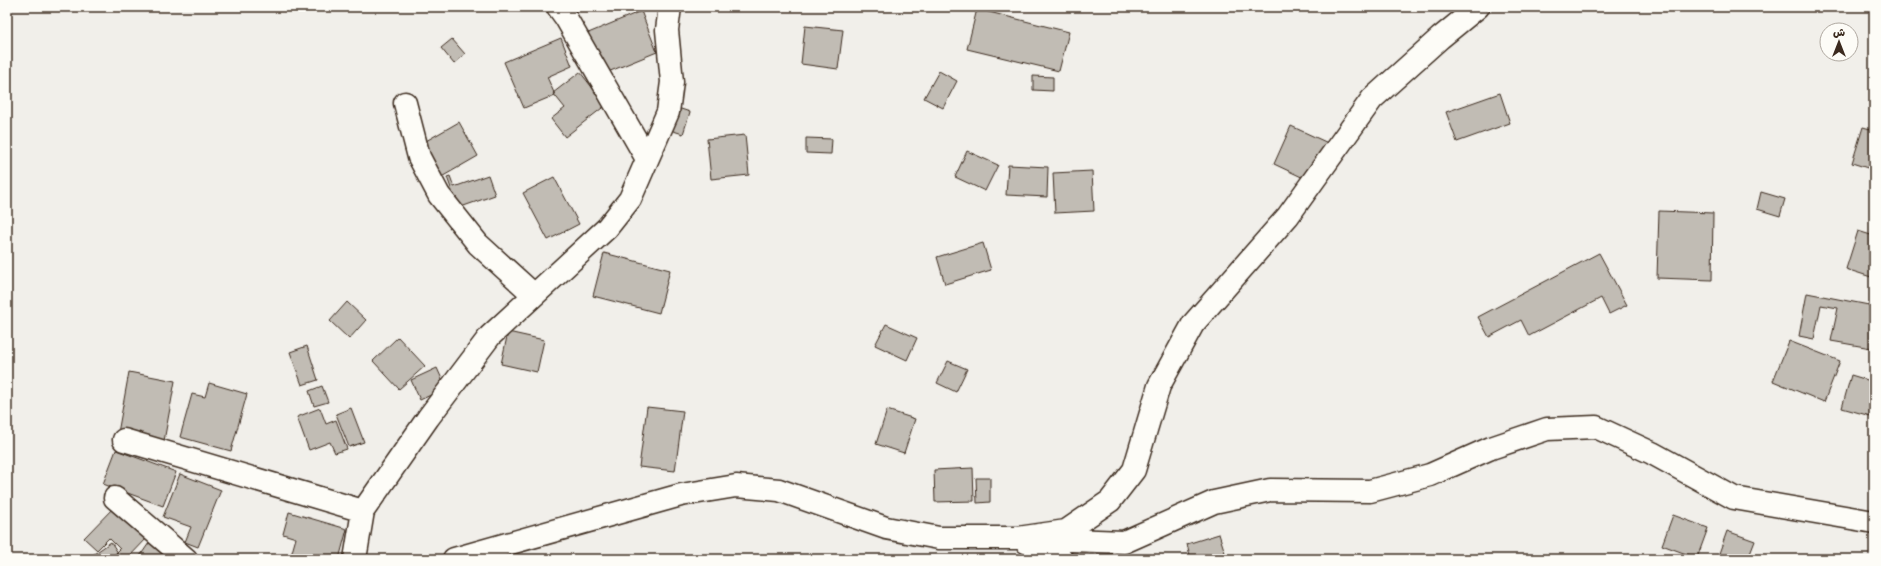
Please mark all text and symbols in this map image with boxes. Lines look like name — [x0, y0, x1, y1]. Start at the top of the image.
north arrow — [1819, 22, 1859, 62]
text: ش — [1833, 25, 1845, 40]

